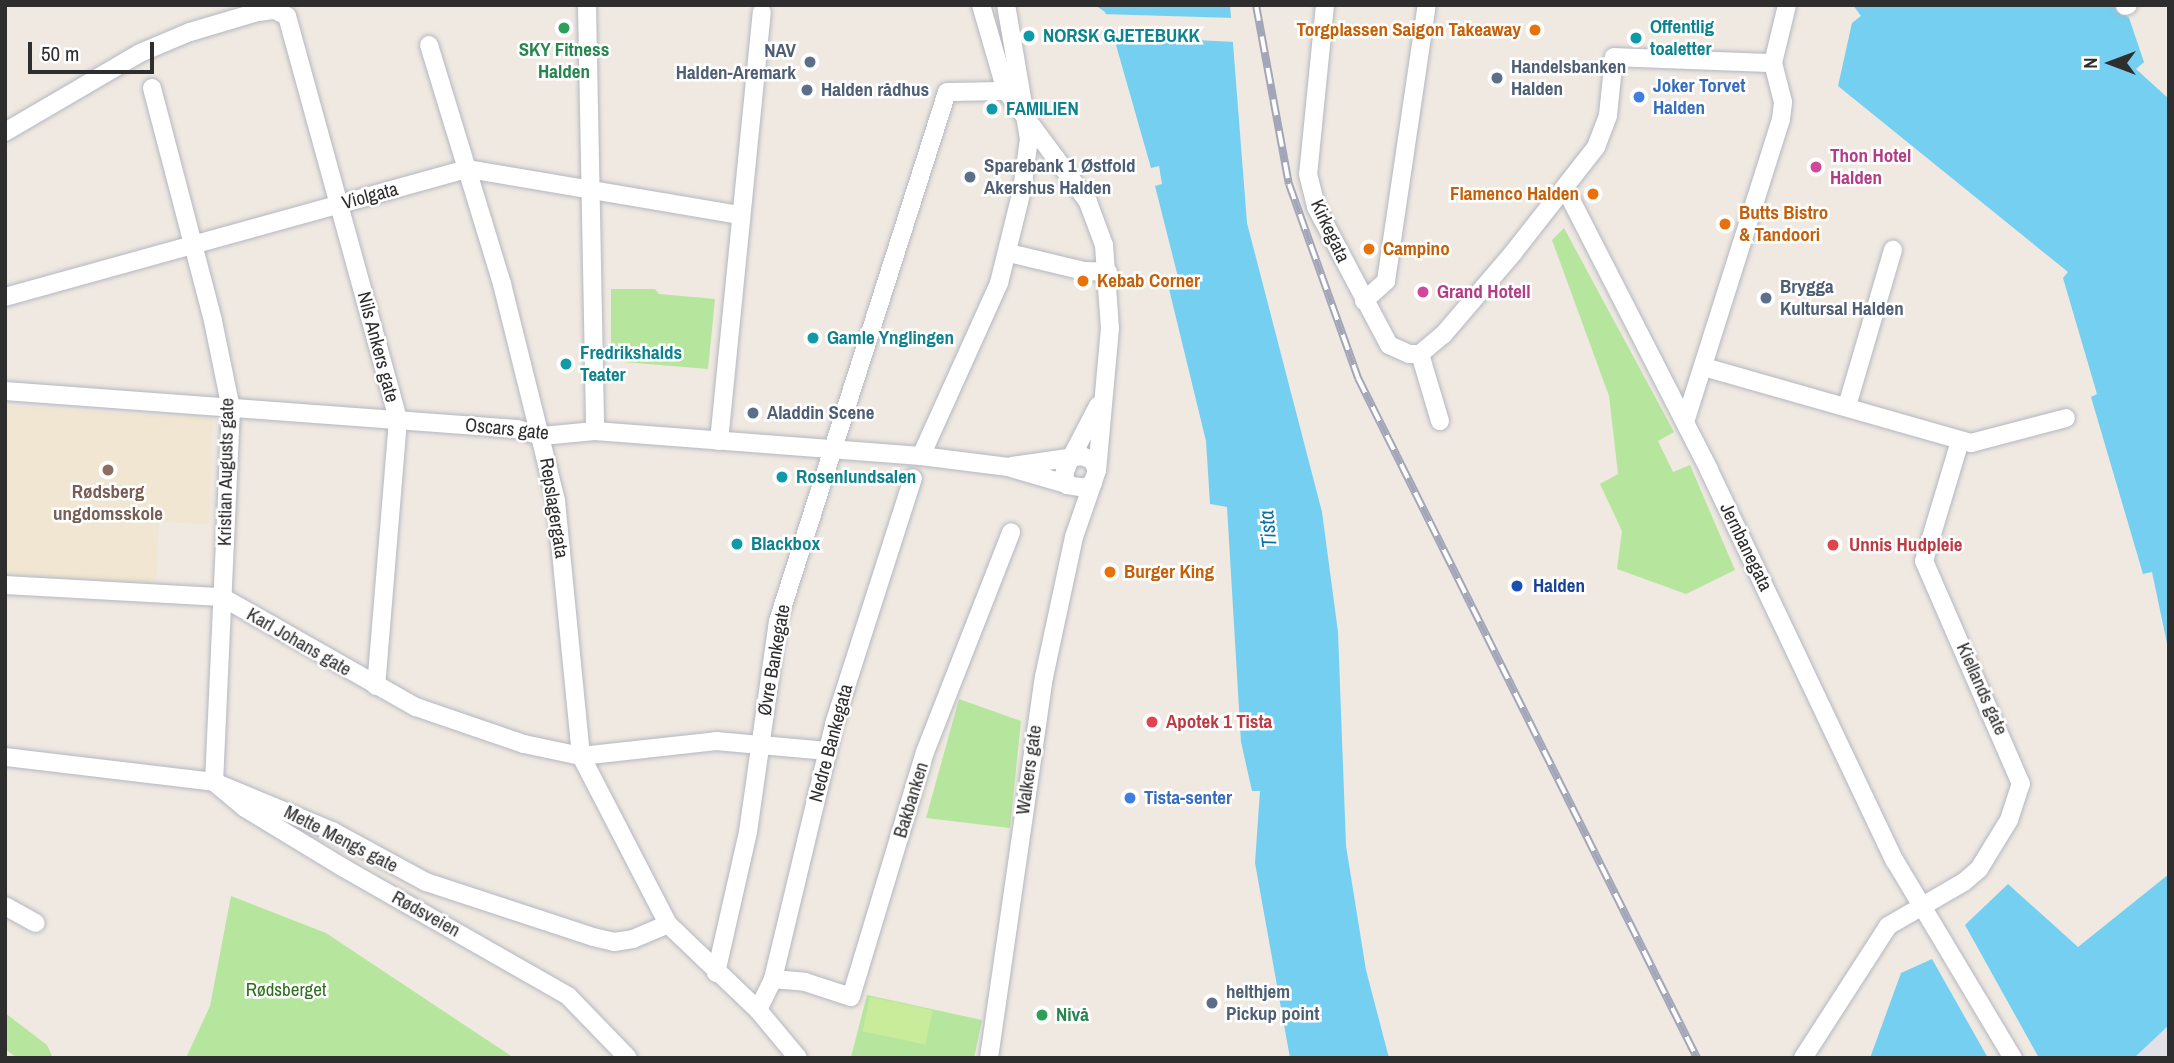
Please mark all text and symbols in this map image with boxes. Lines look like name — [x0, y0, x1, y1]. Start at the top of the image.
place label: Offentlig toaletter — [1650, 16, 1714, 60]
place label: Torgplassen Saigon Takeaway — [1296, 19, 1521, 41]
marker: SKY Fitness Halden — [556, 20, 572, 36]
marker: Torgplassen Saigon Takeaway — [1527, 22, 1543, 38]
place label: NORSK GJETEBUKK — [1043, 25, 1200, 47]
scale bar — [32, 28, 158, 72]
marker: NORSK GJETEBUKK — [1021, 28, 1037, 44]
north arrow — [2076, 28, 2146, 98]
marker: Offentlig toaletter — [1628, 30, 1644, 46]
text: 50 m — [41, 39, 79, 68]
place label: SKY Fitness Halden — [519, 39, 609, 83]
place label: NAV Halden-Aremark — [676, 40, 796, 84]
marker: NAV Halden-Aremark — [802, 54, 818, 70]
place label: Handelsbanken Halden — [1511, 56, 1626, 100]
text: N — [2077, 57, 2103, 69]
marker: Handelsbanken Halden — [1489, 70, 1505, 86]
place label: Joker Torvet Halden — [1653, 75, 1745, 119]
place label: Halden rådhus — [821, 79, 929, 101]
marker: Halden rådhus — [799, 82, 815, 98]
marker: Joker Torvet Halden — [1631, 89, 1647, 105]
place label: FAMILIEN — [1006, 98, 1079, 120]
marker: FAMILIEN — [984, 101, 1000, 117]
place label: Thon Hotel Halden — [1830, 145, 1911, 189]
place label: Sparebank 1 Østfold Akershus Halden — [984, 155, 1136, 199]
marker: Thon Hotel Halden — [1808, 159, 1824, 175]
marker: Sparebank 1 Østfold Akershus Halden — [962, 169, 978, 185]
street label: Violgata — [340, 178, 400, 214]
place label: Flamenco Halden — [1450, 183, 1579, 205]
marker: Flamenco Halden — [1585, 186, 1601, 202]
street label: Kirkegata — [1306, 196, 1354, 266]
place label: Butts Bistro & Tandoori — [1739, 202, 1828, 246]
marker: Butts Bistro & Tandoori — [1717, 216, 1733, 232]
place label: Campino — [1383, 238, 1450, 260]
marker: Campino — [1361, 241, 1377, 257]
place label: Kebab Corner — [1097, 270, 1200, 292]
marker: Kebab Corner — [1075, 273, 1091, 289]
place label: Brygga Kultursal Halden — [1780, 276, 1904, 320]
place label: Grand Hotell — [1437, 281, 1530, 303]
marker: Grand Hotell — [1415, 284, 1431, 300]
street label: Nils Ankers gate — [352, 289, 404, 405]
marker: Brygga Kultursal Halden — [1758, 290, 1774, 306]
place label: Gamle Ynglingen — [827, 327, 954, 349]
marker: Gamle Ynglingen — [805, 330, 821, 346]
place label: Fredrikshalds Teater — [580, 342, 682, 386]
marker: Fredrikshalds Teater — [558, 356, 574, 372]
street label: Kristian Augusts gate — [213, 397, 239, 547]
place label: Aladdin Scene — [767, 402, 874, 424]
marker: Aladdin Scene — [745, 405, 761, 421]
street label: Oscars gate — [464, 413, 550, 445]
street label: Repslagergata — [535, 456, 573, 560]
marker: Rødsberg ungdomsskole — [100, 462, 116, 478]
place label: Rosenlundsalen — [796, 466, 916, 488]
marker: Rosenlundsalen — [774, 469, 790, 485]
place label: Rødsberg ungdomsskole — [53, 481, 163, 525]
street label: Jernbanegata — [1715, 499, 1777, 595]
water label: Tista — [1254, 509, 1282, 549]
place label: Blackbox — [751, 533, 820, 555]
place label: Unnis Hudpleie — [1849, 534, 1962, 556]
marker: Unnis Hudpleie — [1823, 535, 1843, 555]
marker: Blackbox — [729, 536, 745, 552]
place label: Burger King — [1124, 561, 1214, 583]
marker: Burger King — [1102, 564, 1118, 580]
place label: Halden — [1533, 575, 1585, 597]
marker: Halden — [1507, 576, 1527, 596]
street label: Karl Johans gate — [243, 603, 355, 681]
street label: Øvre Bankegate — [753, 603, 795, 717]
street label: Kiellands gate — [1952, 639, 2012, 739]
street label: Nedre Bankegata — [804, 681, 858, 805]
place label: Apotek 1 Tista — [1166, 711, 1272, 733]
marker: Apotek 1 Tista — [1144, 714, 1160, 730]
street label: Walkers gate — [1011, 724, 1047, 816]
street label: Bakbanken — [889, 759, 933, 841]
place label: Tista-senter — [1144, 787, 1232, 809]
marker: Tista-senter — [1122, 790, 1138, 806]
street label: Mette Mengs gate — [280, 801, 402, 877]
street label: Rødsveien — [388, 886, 464, 942]
park label: Rødsberget — [246, 979, 326, 1001]
place label: helthjem Pickup point — [1226, 981, 1319, 1025]
marker: helthjem Pickup point — [1204, 995, 1220, 1011]
place label: Nivå — [1056, 1004, 1089, 1026]
marker: Nivå — [1034, 1007, 1050, 1023]

